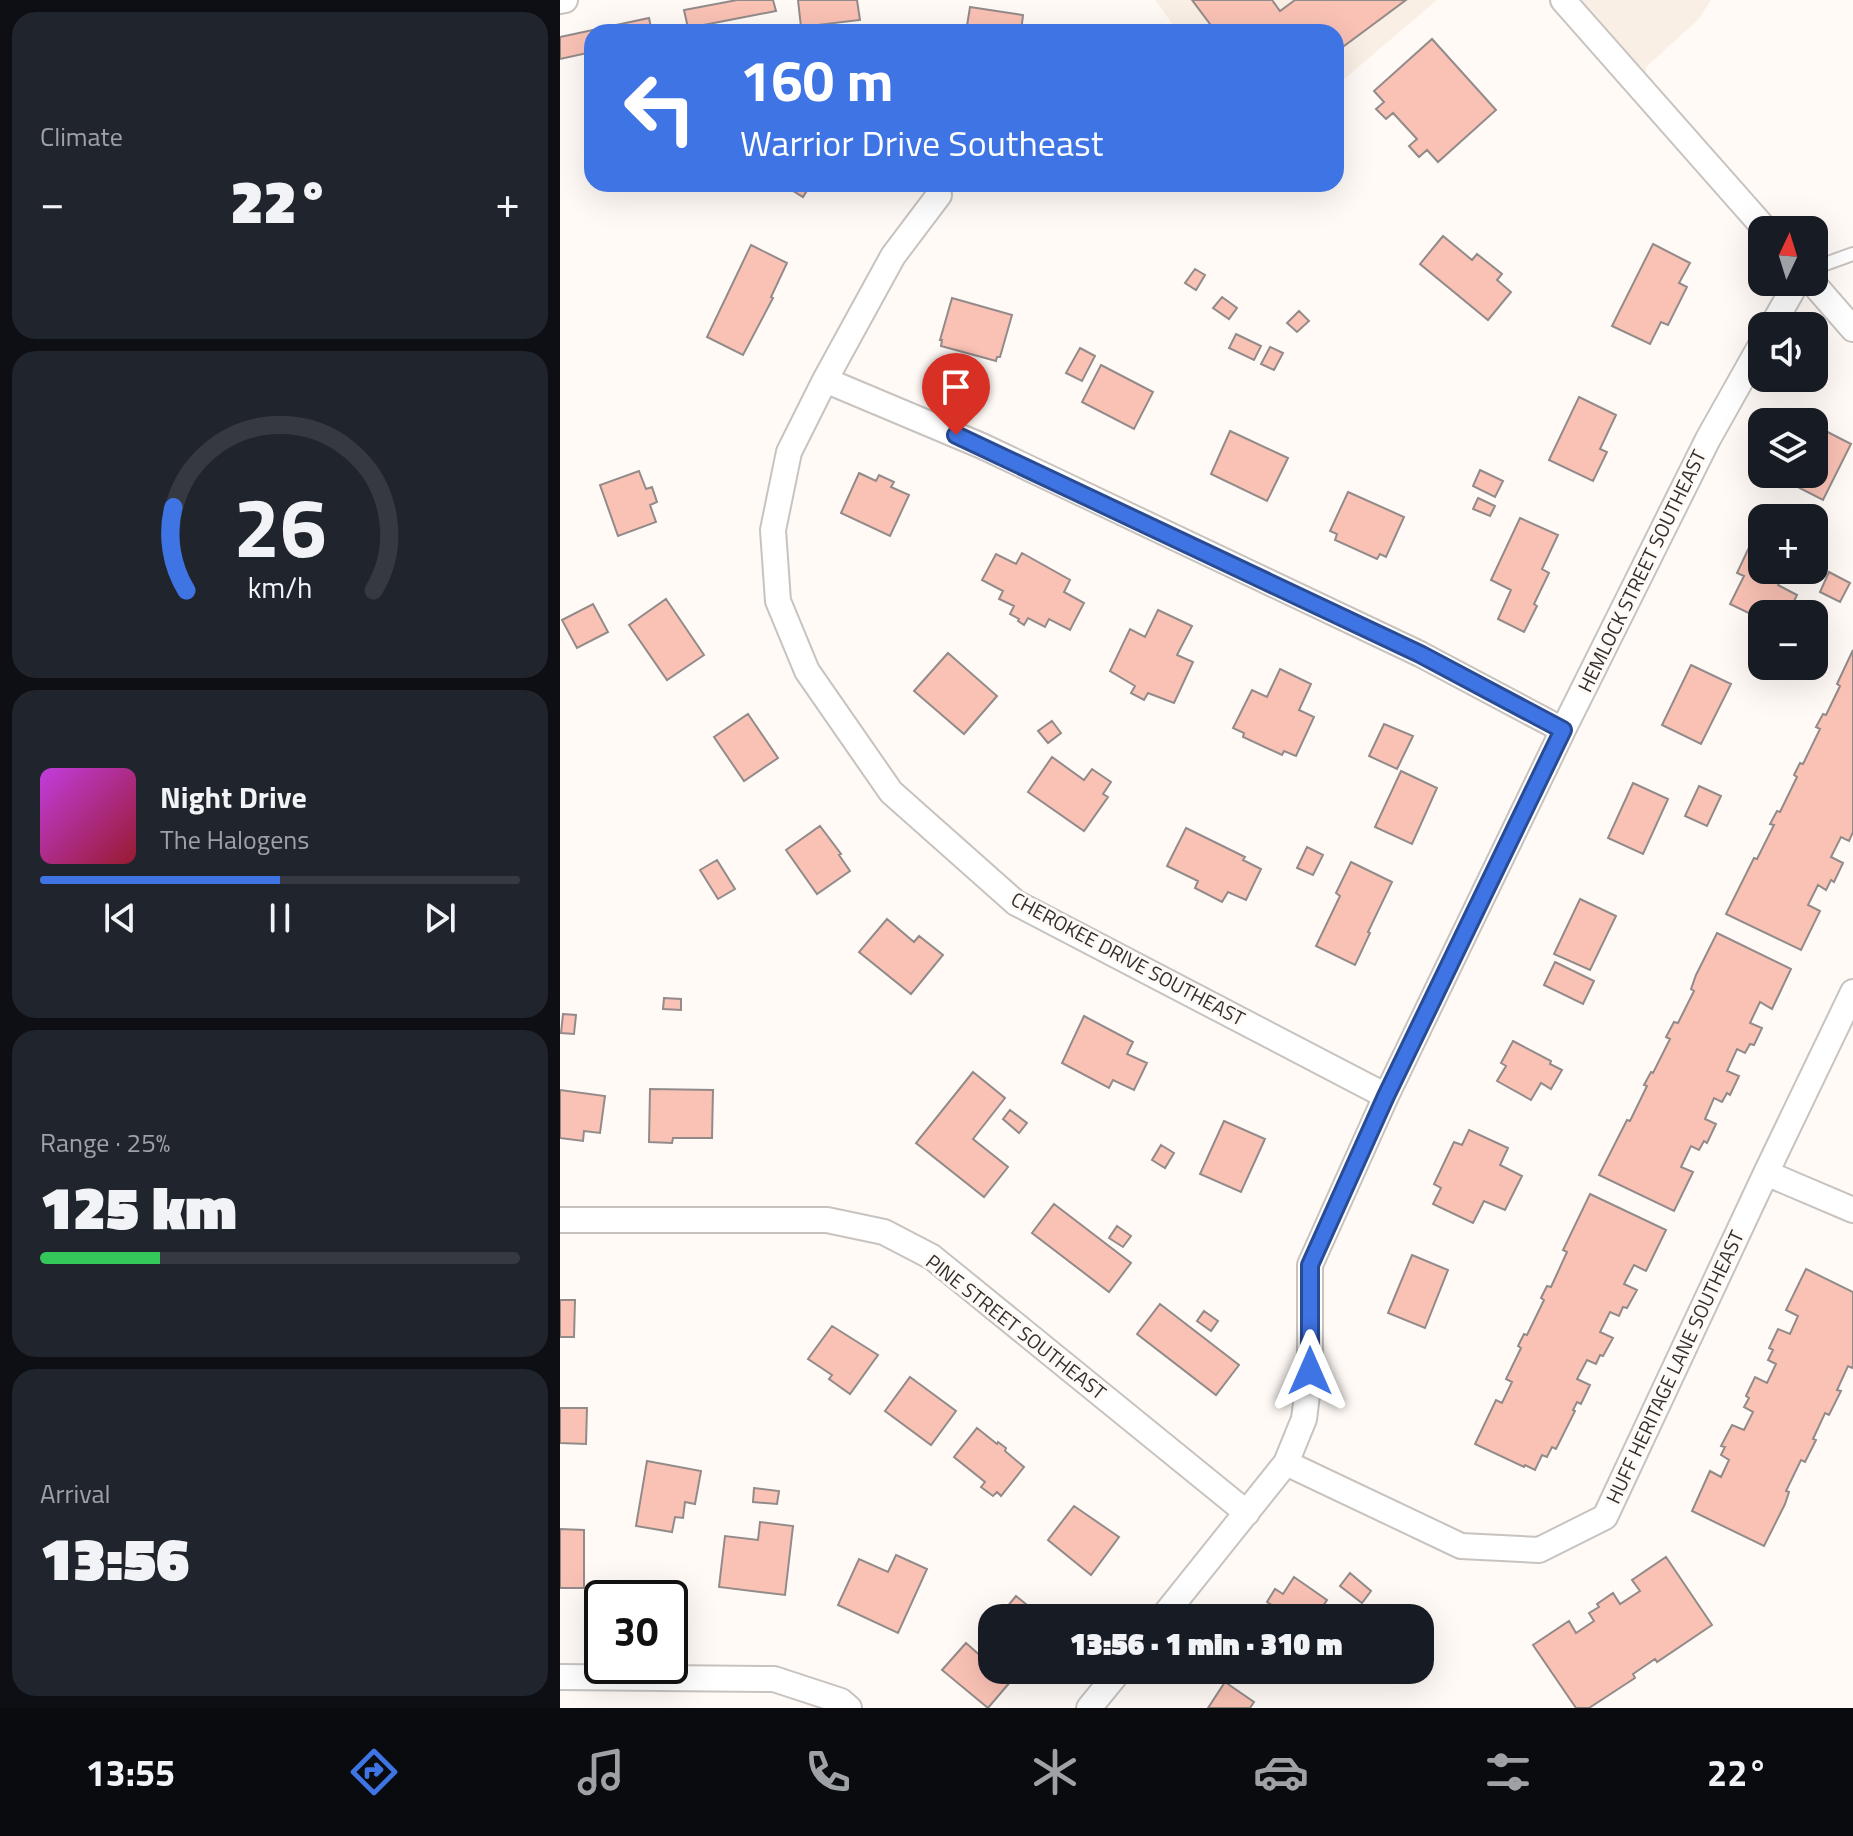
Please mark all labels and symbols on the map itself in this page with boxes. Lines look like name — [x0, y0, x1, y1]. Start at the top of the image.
north arrow — [1748, 216, 1828, 296]
pin — [922, 353, 990, 435]
street label: HEMLOCK STREET SOUTHEAST — [1569, 444, 1714, 697]
street label: CHEROKEE DRIVE SOUTHEAST — [1006, 884, 1251, 1034]
street label: HUFF HERITAGE LANE SOUTHEAST — [1597, 1225, 1752, 1509]
street label: PINE STREET SOUTHEAST — [919, 1246, 1114, 1407]
position arrow — [1268, 1329, 1352, 1413]
speed limit sign: 30 — [584, 1580, 688, 1684]

